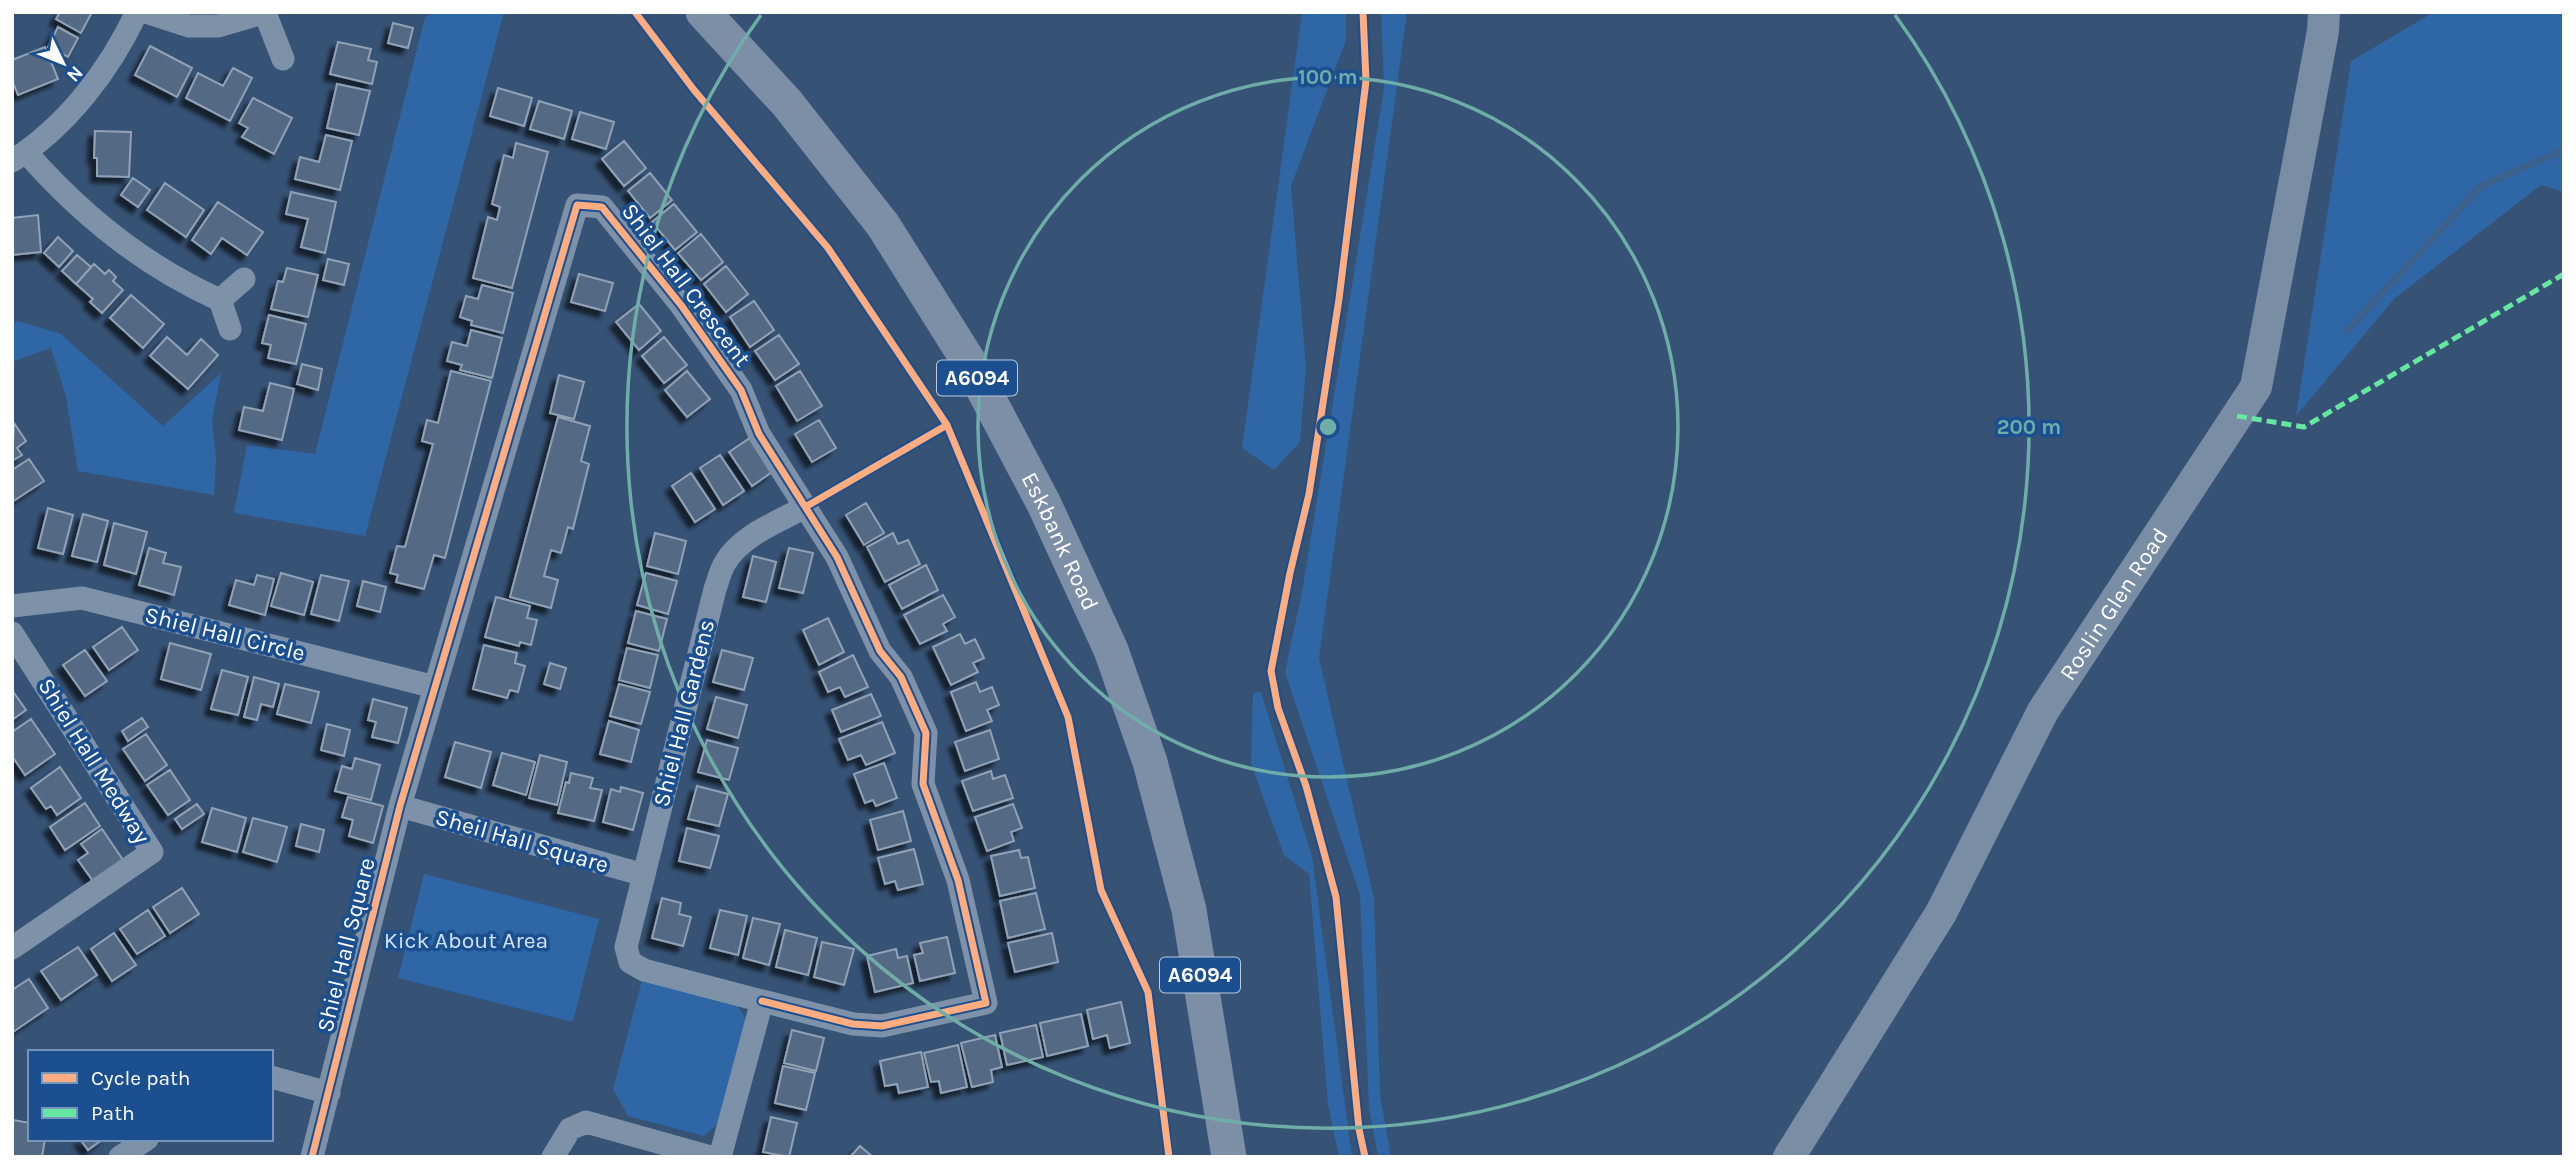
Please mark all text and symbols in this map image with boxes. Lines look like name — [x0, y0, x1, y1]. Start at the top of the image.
north arrow — [28, 28, 98, 98]
text: N — [62, 61, 87, 86]
text: 100 m — [1298, 65, 1358, 89]
street label: Shiel Hall Crescent — [616, 198, 756, 372]
road number: A6094 — [937, 360, 1017, 396]
centre of rings — [1316, 415, 1340, 439]
text: 200 m — [1997, 415, 2061, 439]
street label: Eskbank Road — [1016, 467, 1104, 614]
street label: Roslin Glen Road — [2054, 523, 2173, 685]
street label: Shiel Hall Circle — [142, 601, 308, 667]
street label: Shiel Hall Gardens — [648, 617, 720, 809]
street label: Shiel Hall Medway — [32, 673, 156, 849]
street label: Sheil Hall Square — [432, 803, 612, 879]
street label: Shiel Hall Square — [311, 855, 381, 1035]
park label: Kick About Area — [384, 927, 548, 954]
road number: A6094 — [1160, 958, 1240, 992]
legend — [28, 1050, 273, 1141]
text: Cycle path — [91, 1066, 191, 1090]
text: Path — [91, 1101, 135, 1125]

